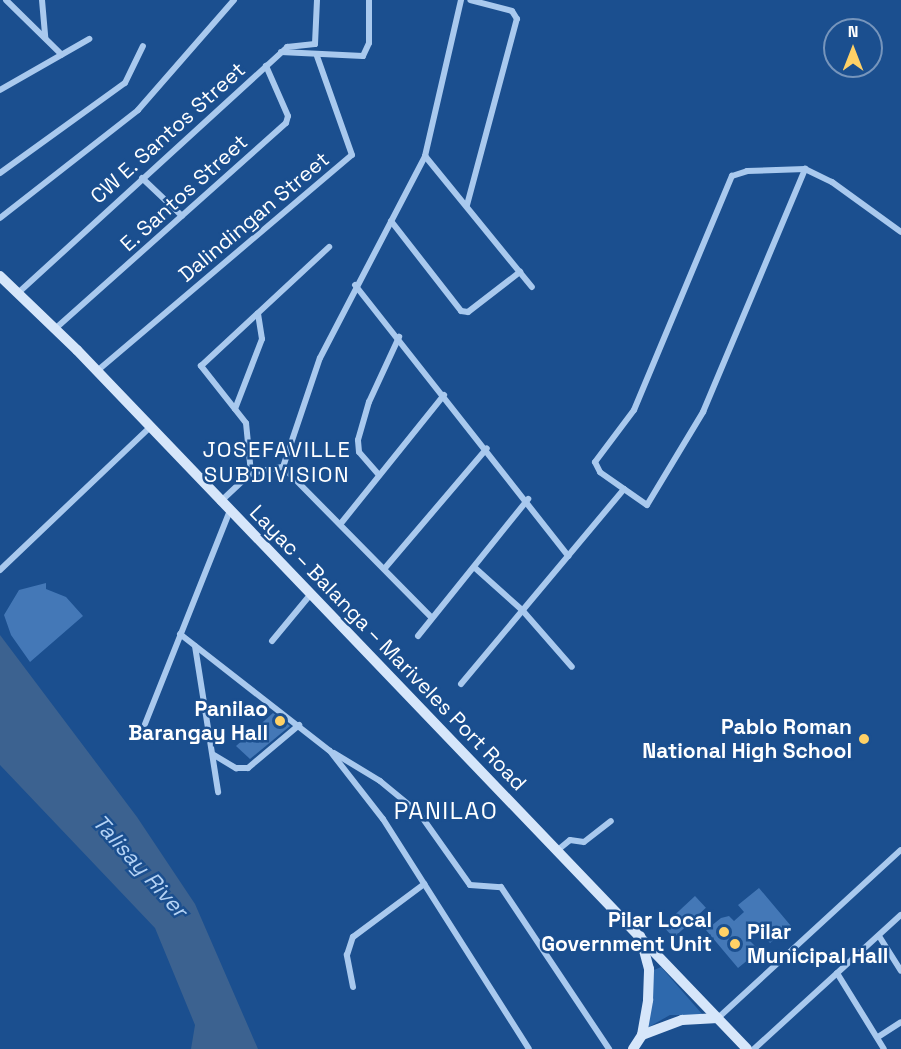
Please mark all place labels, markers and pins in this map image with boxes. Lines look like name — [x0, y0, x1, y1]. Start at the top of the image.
place label: Panilao Barangay Hall — [128, 696, 268, 746]
marker: Panilao Barangay Hall — [273, 714, 287, 728]
place label: Pablo Roman National High School — [642, 714, 852, 764]
marker: Pablo Roman National High School — [857, 732, 871, 746]
place label: Pilar Local Government Unit — [541, 907, 712, 957]
place label: Pilar Municipal Hall — [747, 919, 888, 969]
marker: Pilar Local Government Unit — [717, 925, 731, 939]
marker: Pilar Municipal Hall — [728, 937, 742, 951]

